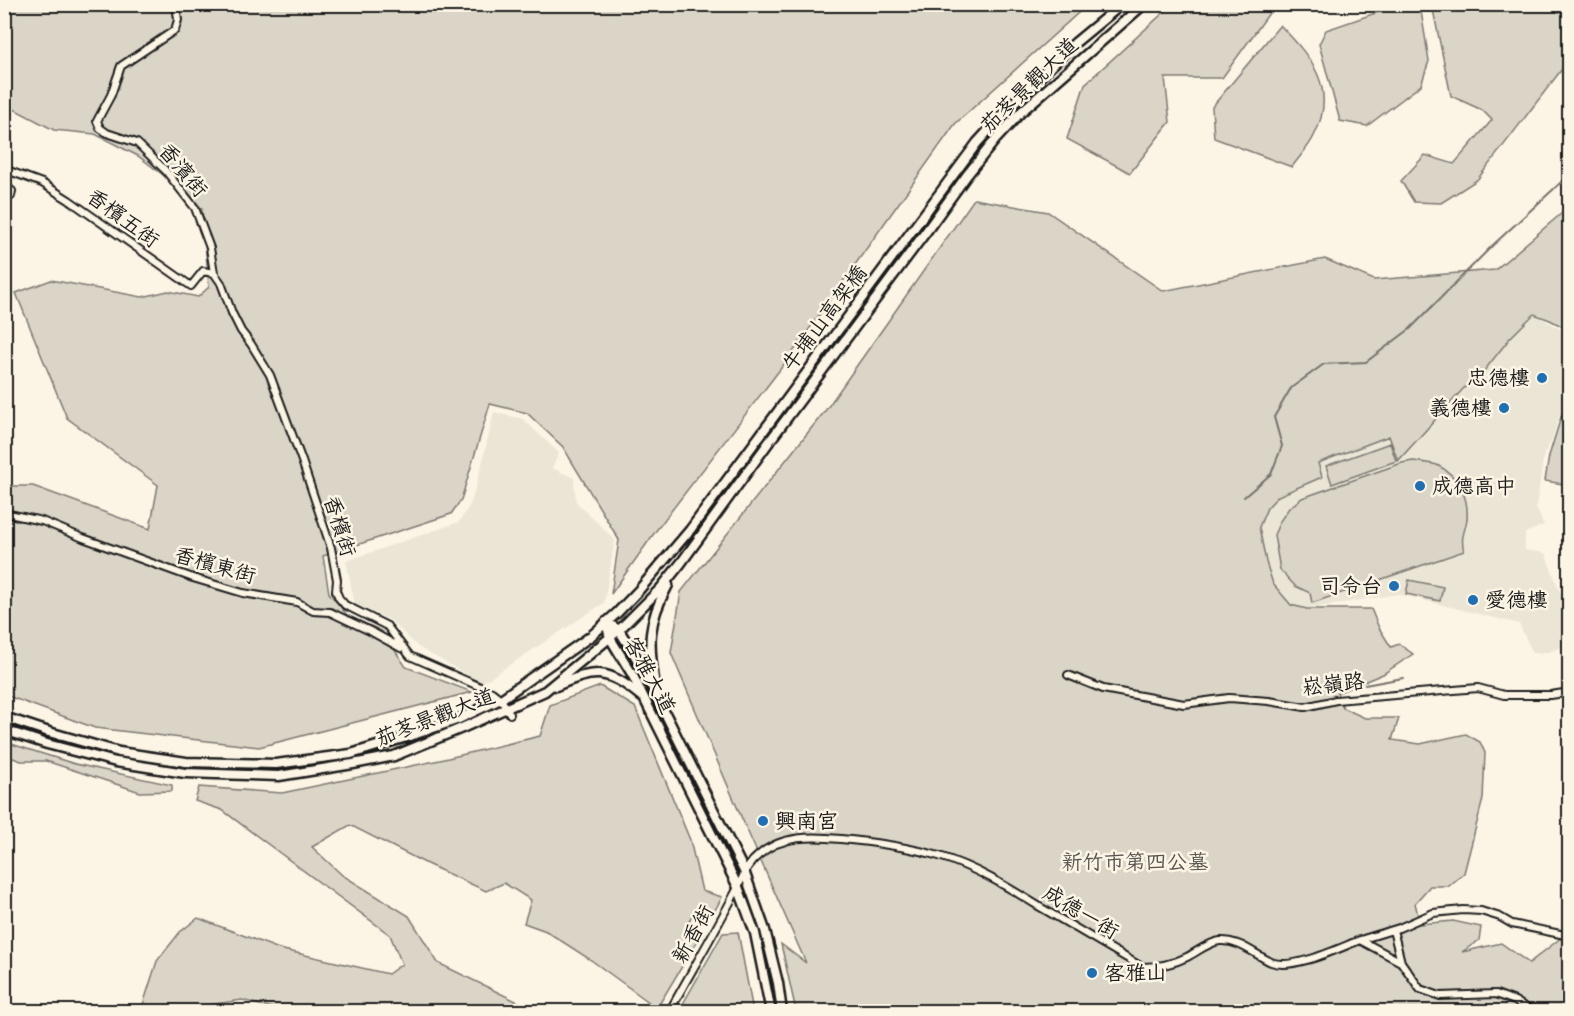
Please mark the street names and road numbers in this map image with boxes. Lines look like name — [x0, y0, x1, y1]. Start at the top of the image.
street label: 茄苳景觀大道 — [975, 32, 1083, 138]
street label: 香濱街 — [153, 138, 213, 202]
street label: 香檳五街 — [81, 183, 165, 253]
street label: 牛埔山高架橋 — [776, 260, 872, 376]
street label: 香檳街 — [318, 492, 362, 560]
street label: 香檳東街 — [171, 541, 259, 589]
street label: 客雅大道 — [619, 632, 681, 718]
street label: 崧嶺路 — [1300, 668, 1366, 700]
street label: 茄苳景觀大道 — [372, 682, 498, 752]
street label: 成德一街 — [1038, 879, 1124, 945]
street label: 新香街 — [666, 900, 720, 968]

